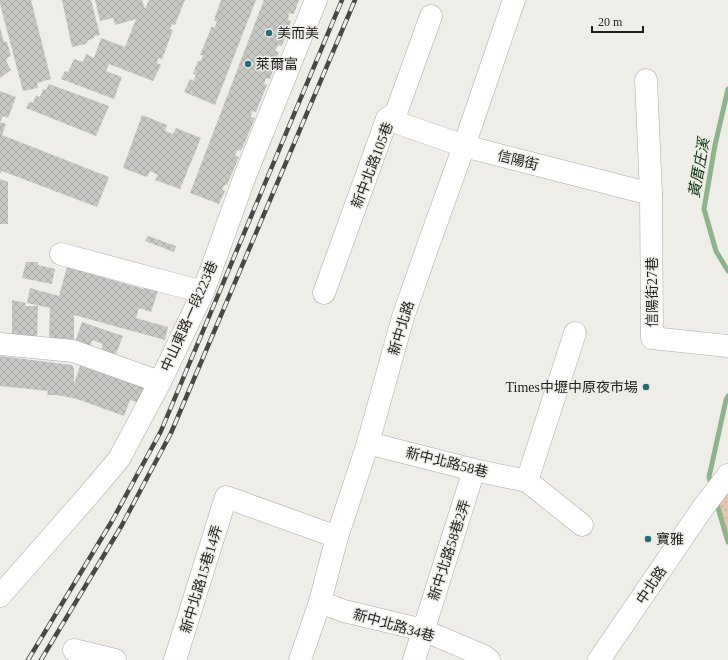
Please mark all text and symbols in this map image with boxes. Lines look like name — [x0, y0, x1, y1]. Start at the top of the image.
scale bar — [592, 8, 643, 34]
text: 20 m — [598, 15, 623, 29]
place label: 美而美 — [277, 26, 319, 41]
marker: 美而美 — [264, 28, 274, 38]
place label: 萊爾富 — [256, 57, 298, 72]
marker: 萊爾富 — [243, 59, 253, 69]
street label: 新中北路105巷 — [348, 120, 396, 210]
water label: 黃厝庄溪 — [686, 135, 712, 199]
street label: 信陽街 — [496, 148, 540, 173]
street label: 信陽街27巷 — [645, 257, 660, 327]
street label: 中山東路一段223巷 — [158, 259, 221, 374]
street label: 新中北路 — [385, 299, 417, 357]
place label: Times中壢中原夜市場 — [505, 380, 638, 395]
marker: Times中壢中原夜市場 — [641, 382, 651, 392]
street label: 新中北路58巷 — [404, 444, 490, 480]
street label: 新中北路58巷2弄 — [425, 498, 473, 602]
street label: 新中北路15巷14弄 — [177, 523, 225, 635]
place label: 寶雅 — [656, 532, 684, 547]
marker: 寶雅 — [643, 534, 653, 544]
street label: 中北路 — [633, 563, 669, 607]
street label: 新中北路34巷 — [351, 606, 437, 644]

